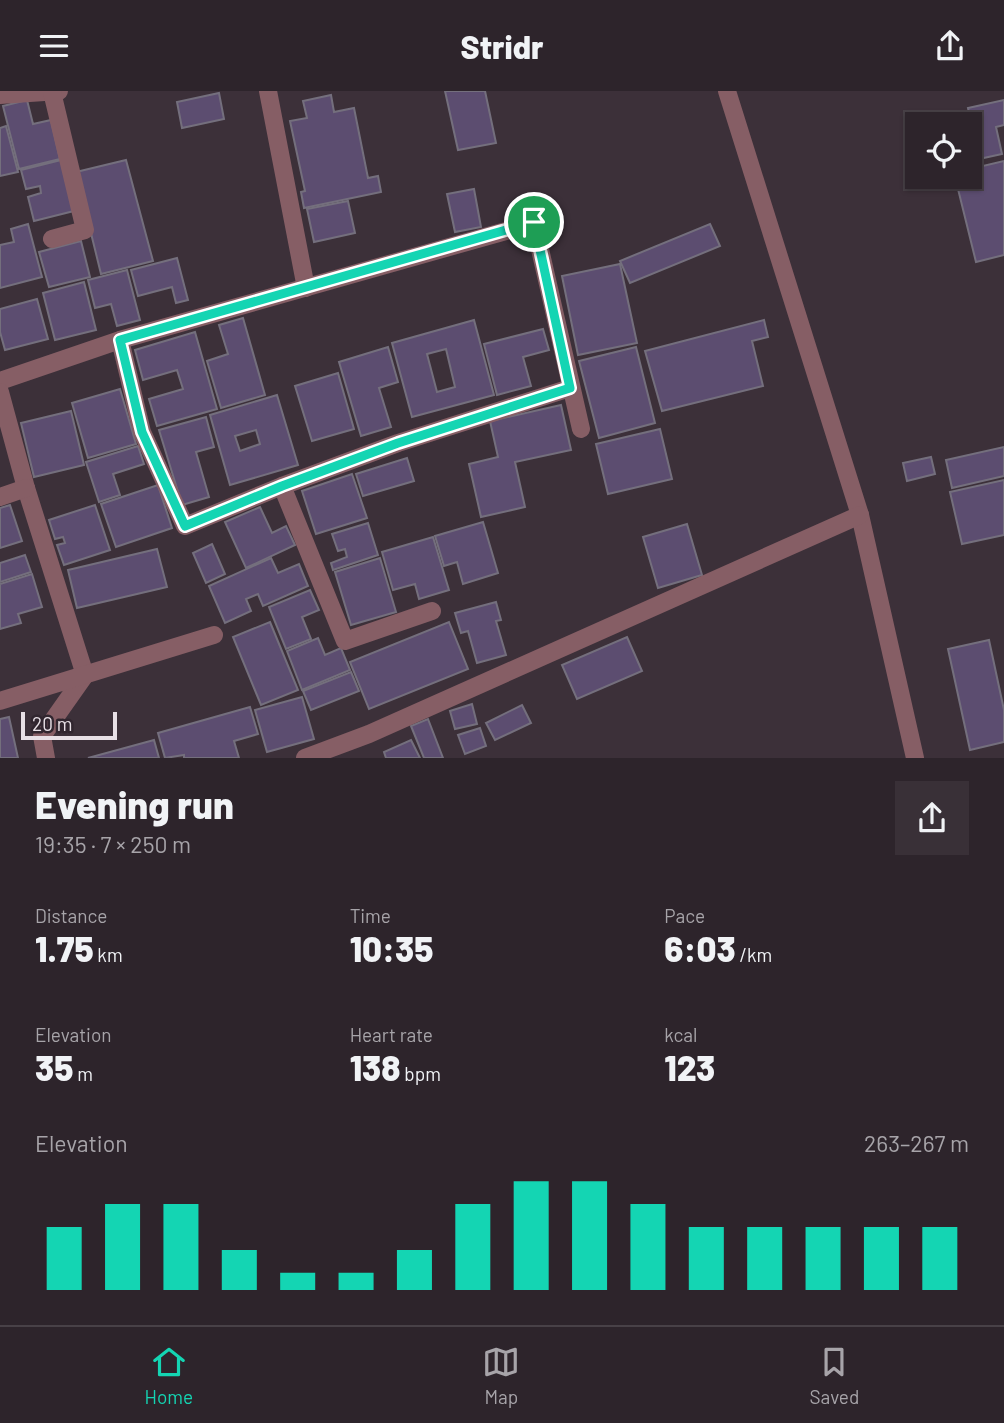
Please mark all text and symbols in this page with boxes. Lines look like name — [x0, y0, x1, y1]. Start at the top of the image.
icon: menu — [35, 27, 73, 65]
text: Stridr — [461, 27, 543, 65]
icon: share — [931, 27, 969, 65]
map controls — [905, 112, 982, 189]
button: locate — [905, 112, 982, 189]
pin — [504, 192, 564, 252]
icon: arrive — [515, 203, 553, 241]
scale bar — [21, 709, 117, 741]
text: 20 m — [32, 712, 72, 735]
text: Evening run — [35, 781, 234, 827]
button: share — [895, 781, 969, 855]
text: 19:35 · 7 × 250 m — [35, 830, 191, 858]
text: Distance — [35, 904, 107, 927]
text: Time — [350, 904, 391, 927]
text: Pace — [664, 904, 705, 927]
text: 1.75 — [35, 927, 94, 969]
text: 10:35 — [350, 927, 433, 969]
text: 6:03 — [664, 927, 736, 969]
text: km — [94, 943, 123, 966]
text: /km — [736, 943, 772, 966]
text: Elevation — [35, 1023, 112, 1046]
text: Heart rate — [350, 1023, 433, 1046]
text: kcal — [664, 1023, 697, 1046]
text: 35 — [35, 1046, 73, 1088]
text: 138 — [350, 1046, 400, 1088]
text: 123 — [664, 1046, 715, 1088]
text: m — [73, 1062, 93, 1085]
text: bpm — [400, 1062, 441, 1085]
text: Elevation — [35, 1129, 128, 1157]
text: 263–267 m — [864, 1129, 969, 1157]
tab: Home — [145, 1343, 193, 1408]
tab: Map — [482, 1343, 520, 1408]
tab: Saved — [810, 1343, 859, 1408]

